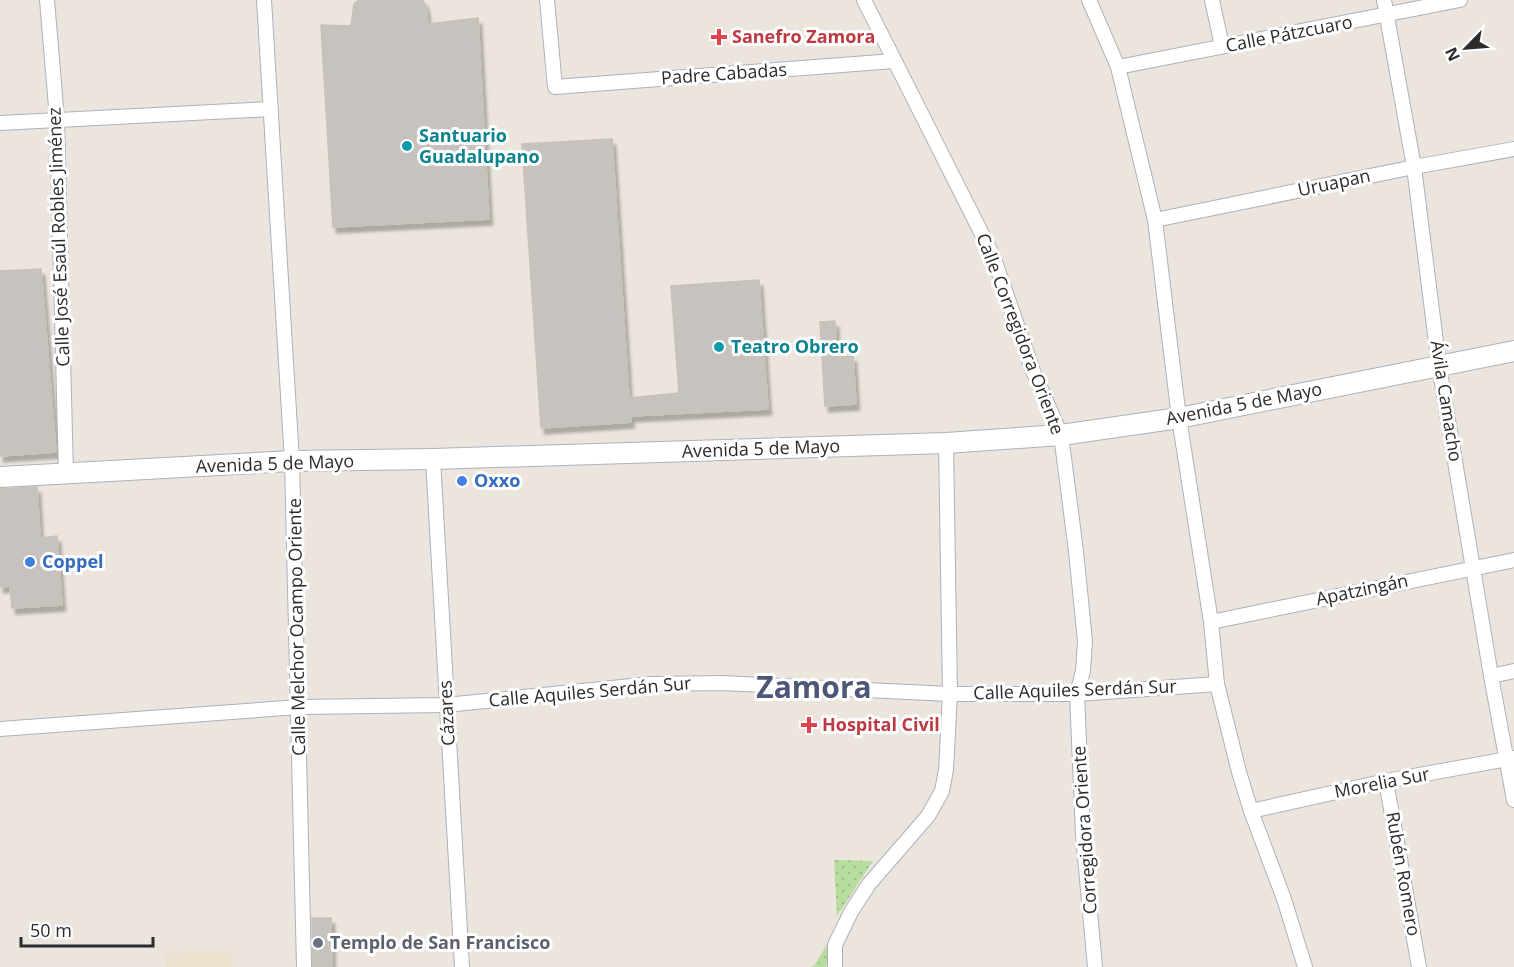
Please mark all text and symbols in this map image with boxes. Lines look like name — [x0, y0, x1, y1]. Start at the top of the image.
street label: Calle Pátzcuaro — [1223, 9, 1354, 57]
north arrow — [1436, 18, 1496, 78]
place label: Sanefro Zamora — [732, 24, 875, 48]
marker: Sanefro Zamora — [710, 28, 728, 46]
text: N — [1440, 44, 1465, 65]
street label: Padre Cabadas — [660, 57, 788, 89]
street label: Calle José Esaúl Robles Jiménez — [41, 107, 75, 367]
place label: Santuario Guadalupano — [419, 123, 540, 168]
marker: Santuario Guadalupano — [400, 139, 414, 153]
street label: Uruapan — [1295, 163, 1372, 201]
street label: Calle Corregidora Oriente — [971, 229, 1070, 438]
place label: Teatro Obrero — [731, 334, 859, 358]
street label: Ávila Camacho — [1426, 338, 1468, 463]
marker: Teatro Obrero — [712, 340, 726, 354]
street label: Avenida 5 de Mayo — [1164, 376, 1324, 430]
street label: Avenida 5 de Mayo — [681, 433, 841, 463]
street label: Avenida 5 de Mayo — [195, 448, 355, 478]
place label: Oxxo — [474, 468, 520, 492]
marker: Oxxo — [455, 474, 469, 488]
street label: Calle Melchor Ocampo Oriente — [282, 498, 310, 756]
place label: Coppel — [42, 549, 104, 573]
marker: Coppel — [23, 555, 37, 569]
street label: Apatzingán — [1313, 568, 1410, 610]
district label: Zamora — [756, 666, 872, 707]
street label: Calle Aquiles Serdán Sur — [488, 670, 693, 712]
street label: Calle Aquiles Serdán Sur — [973, 673, 1178, 705]
street label: Cázares — [432, 680, 460, 747]
place label: Hospital Civil — [822, 712, 940, 736]
marker: Hospital Civil — [800, 716, 818, 734]
street label: Corregidora Oriente — [1066, 745, 1102, 915]
street label: Morelia Sur — [1332, 761, 1432, 803]
street label: Rubén Romero — [1381, 810, 1427, 938]
scale bar — [21, 910, 153, 948]
text: 50 m — [30, 918, 72, 942]
place label: Templo de San Francisco — [330, 930, 550, 954]
marker: Templo de San Francisco — [311, 936, 325, 950]

